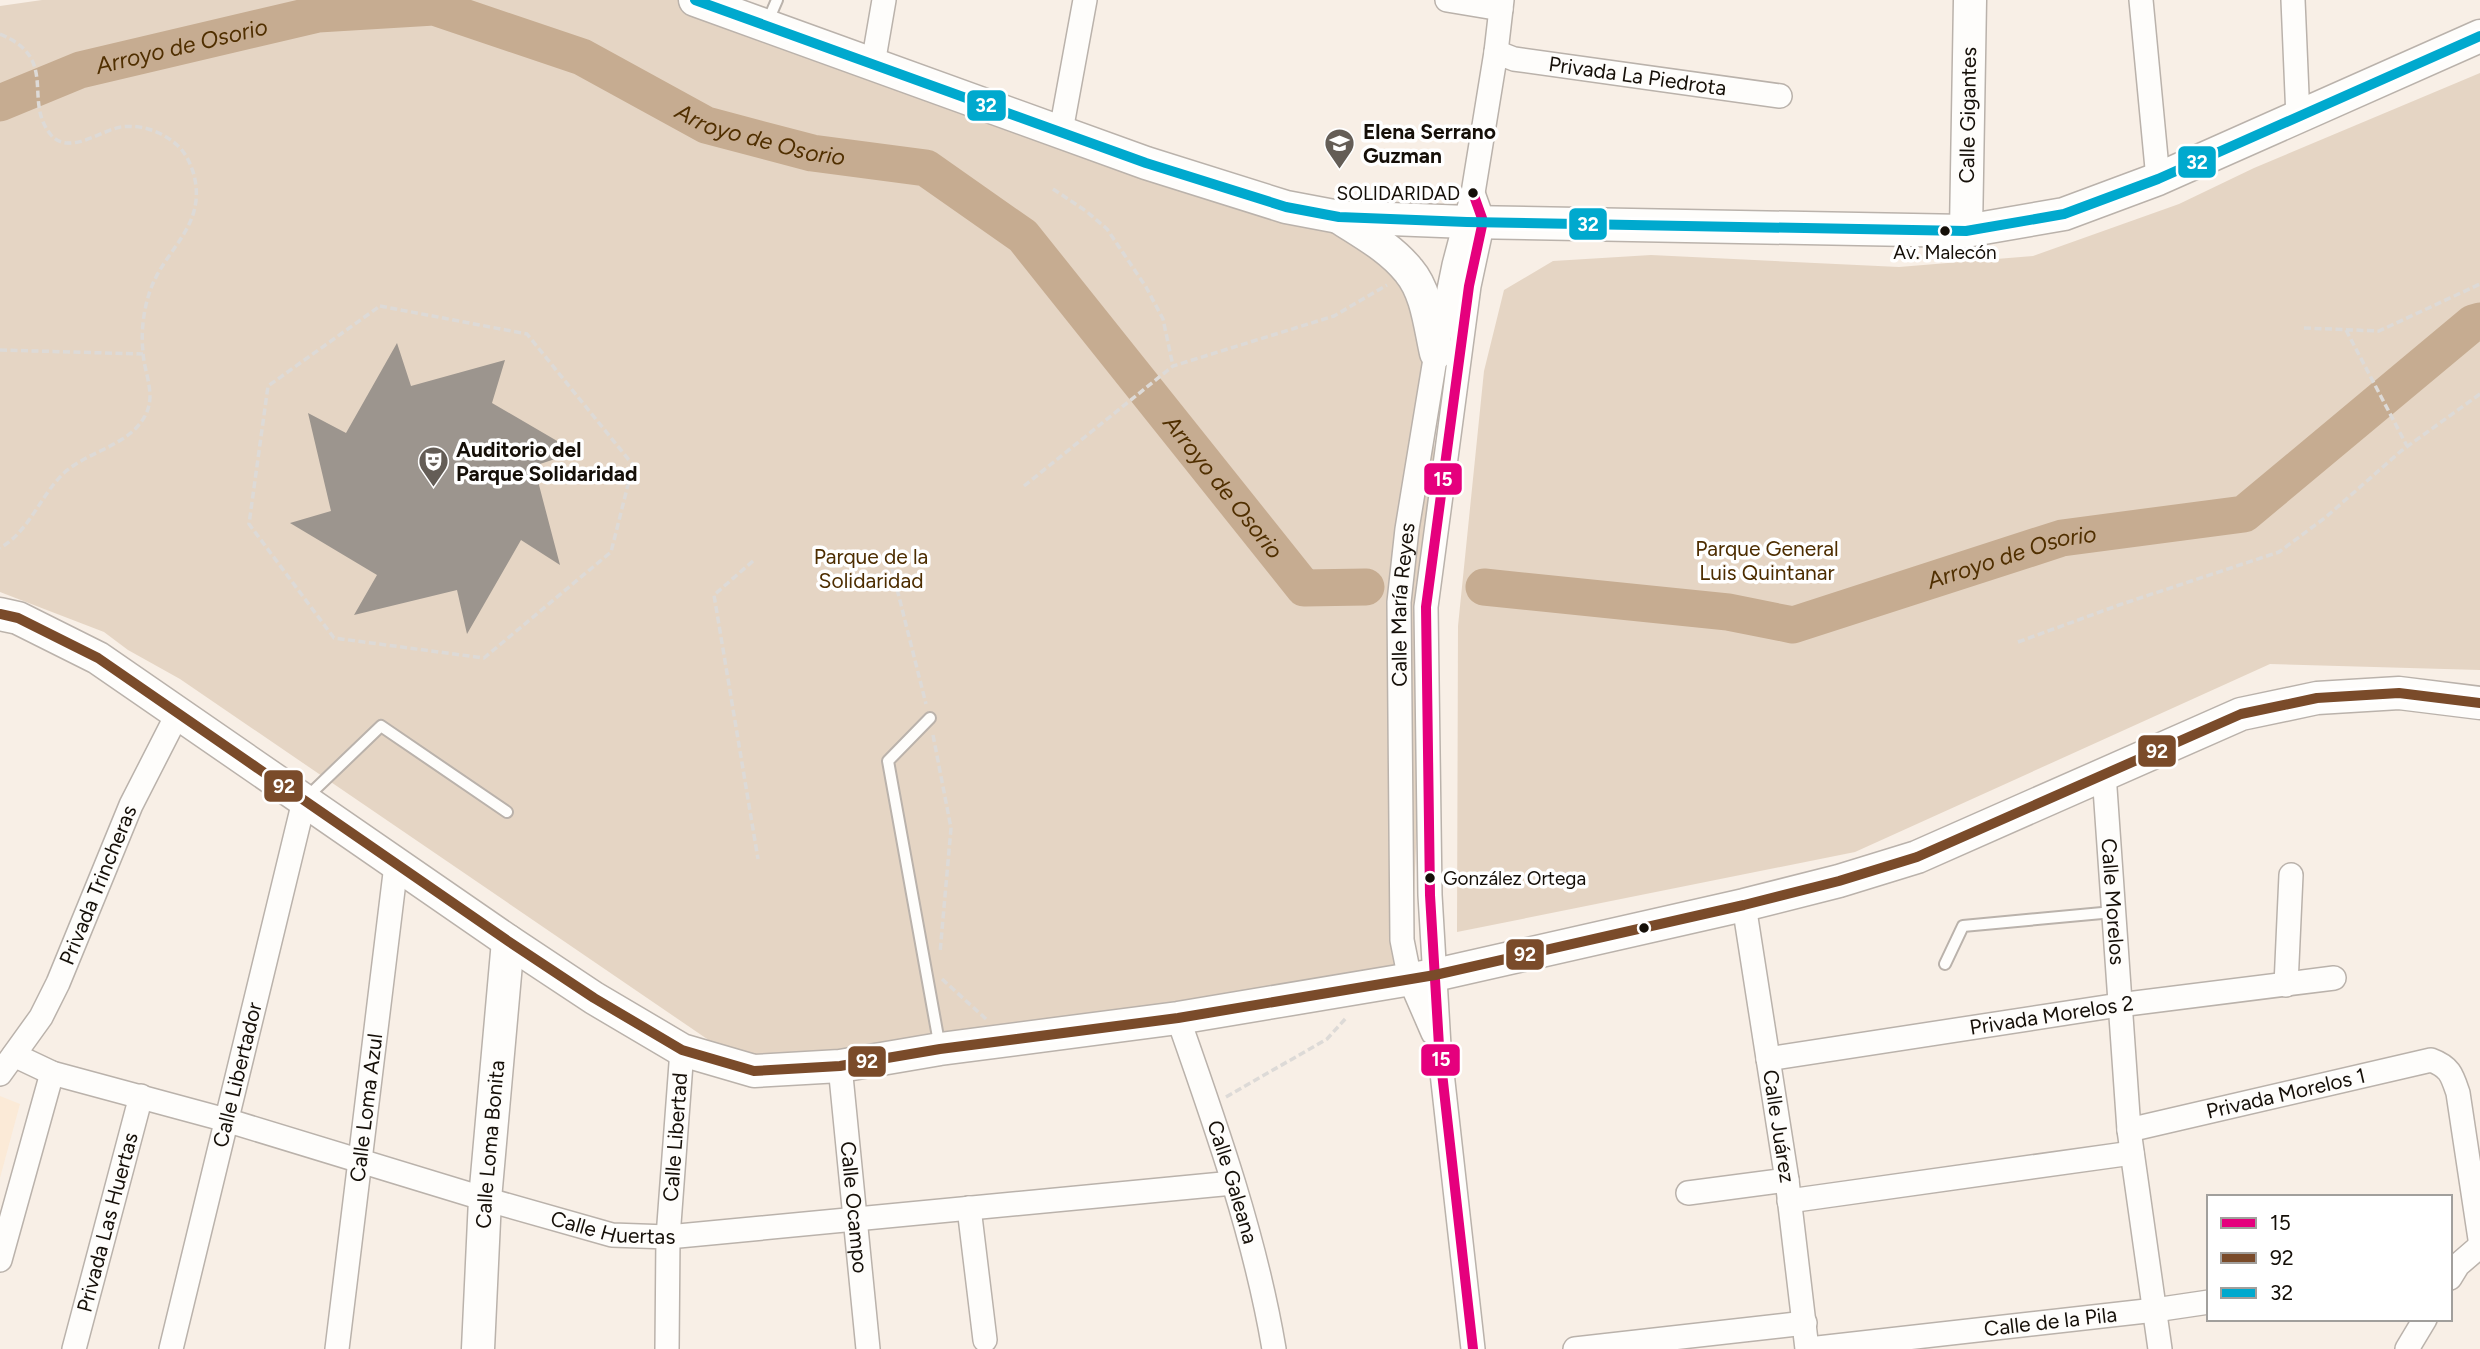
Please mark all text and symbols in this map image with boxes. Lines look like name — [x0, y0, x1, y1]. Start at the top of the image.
water label: Arroyo de Osorio — [92, 12, 270, 80]
street label: Calle Gigantes — [1954, 47, 1981, 183]
street label: Privada La Piedrota — [1547, 51, 1728, 100]
line badge: 32 — [966, 89, 1007, 122]
text: 32 — [975, 94, 997, 117]
water label: Arroyo de Osorio — [670, 97, 847, 171]
place label: Elena Serrano Guzman — [1363, 119, 1496, 168]
school or university icon: Elena Serrano Guzman — [1323, 127, 1357, 171]
line badge: 32 — [2177, 145, 2217, 179]
text: 32 — [2186, 151, 2208, 174]
place label: SOLIDARIDAD — [1337, 182, 1460, 205]
marker: SOLIDARIDAD — [1466, 186, 1480, 200]
line badge: 32 — [1568, 207, 1608, 241]
text: 32 — [1577, 213, 1599, 236]
marker: Av. Malecón — [1938, 224, 1952, 238]
place label: Av. Malecón — [1893, 241, 1997, 264]
water label: Arroyo de Osorio — [1157, 409, 1289, 564]
place label: Auditorio del Parque Solidaridad — [456, 437, 638, 486]
theatre icon: Auditorio del Parque Solidaridad — [416, 445, 450, 489]
line badge: 15 — [1423, 462, 1463, 496]
text: 15 — [1433, 468, 1453, 491]
water label: Arroyo de Osorio — [1922, 520, 2098, 595]
street label: Calle María Reyes — [1386, 521, 1420, 687]
park label: Parque General Luis Quintanar — [1695, 536, 1839, 585]
park label: Parque de la Solidaridad — [814, 544, 928, 593]
line badge: 92 — [2137, 734, 2177, 768]
text: 92 — [2146, 740, 2168, 763]
line badge: 92 — [263, 769, 304, 803]
text: 92 — [273, 775, 295, 798]
street label: Privada Trincheras — [54, 801, 142, 968]
street label: Calle Morelos — [2097, 837, 2130, 966]
place label: González Ortega — [1443, 867, 1586, 890]
marker: González Ortega — [1423, 871, 1437, 885]
unlabelled marker — [1637, 921, 1651, 935]
line badge: 92 — [1505, 938, 1545, 971]
text: 92 — [1514, 943, 1536, 966]
street label: Privada Morelos 2 — [1968, 990, 2135, 1040]
street label: Calle Libertador — [207, 1000, 267, 1150]
street label: Calle Loma Azul — [344, 1032, 387, 1183]
line badge: 15 — [1420, 1043, 1461, 1077]
line badge: 92 — [847, 1045, 887, 1078]
text: 15 — [1431, 1048, 1451, 1071]
text: 92 — [856, 1050, 878, 1073]
street label: Calle Loma Bonita — [471, 1059, 509, 1229]
street label: Privada Morelos 1 — [2204, 1063, 2368, 1124]
street label: Calle Juárez — [1758, 1068, 1800, 1184]
street label: Calle Libertad — [658, 1072, 692, 1203]
street label: Calle Galeana — [1202, 1117, 1263, 1246]
street label: Privada Las Huertas — [71, 1130, 143, 1315]
street label: Calle Ocampo — [836, 1140, 873, 1274]
legend — [2207, 1195, 2452, 1321]
street label: Calle Huertas — [548, 1205, 676, 1249]
text: 15 — [2270, 1210, 2291, 1235]
text: 92 — [2270, 1245, 2294, 1270]
text: 32 — [2270, 1280, 2293, 1305]
street label: Calle de la Pila — [1983, 1301, 2118, 1341]

